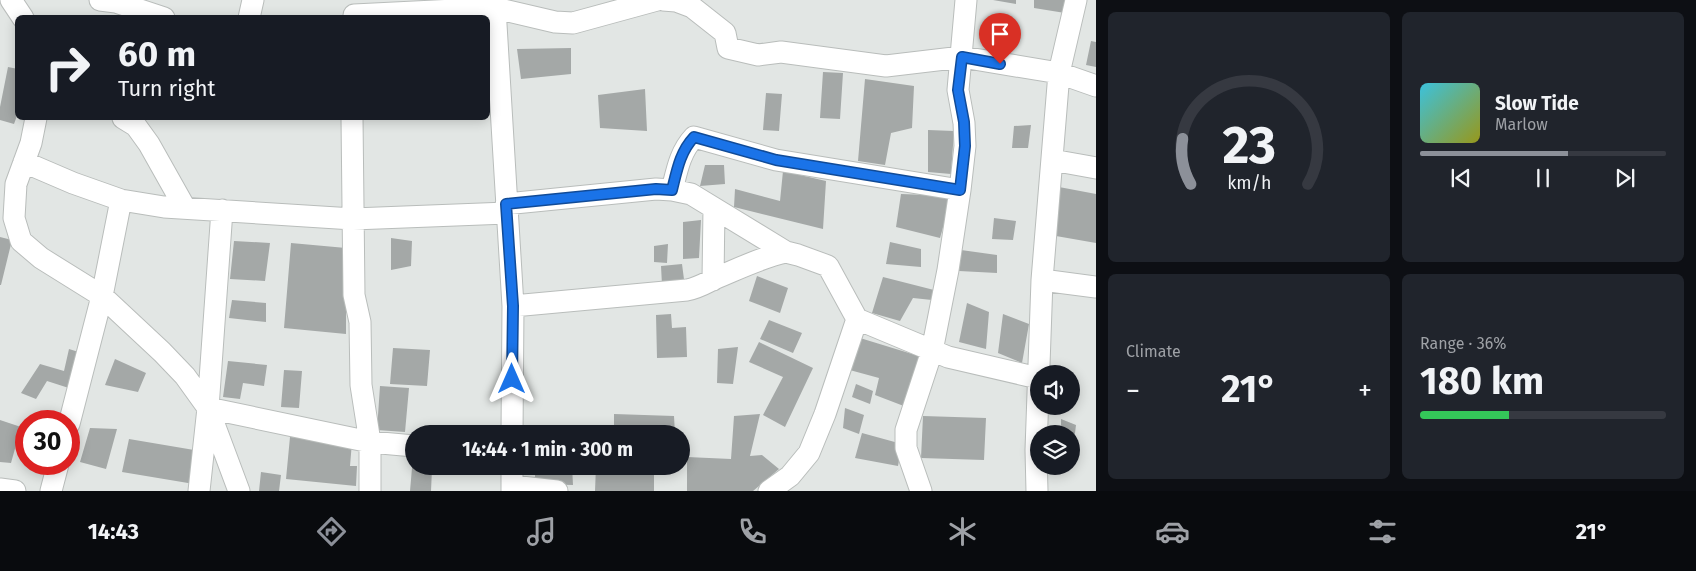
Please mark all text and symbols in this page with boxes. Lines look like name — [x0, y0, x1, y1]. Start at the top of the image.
pin — [979, 13, 1021, 64]
icon: arrive — [986, 20, 1014, 48]
text: 60 m — [118, 33, 196, 75]
icon: right — [35, 35, 100, 100]
text: Turn right — [118, 75, 215, 102]
text: Slow Tide — [1495, 92, 1579, 115]
text: 23 — [1222, 114, 1276, 177]
text: Marlow — [1495, 115, 1548, 134]
icon: previous — [1447, 164, 1475, 192]
icon: pause — [1529, 164, 1557, 192]
icon: next — [1611, 164, 1639, 192]
text: km/h — [1227, 172, 1271, 194]
text: Range · 36% — [1420, 334, 1506, 353]
text: Climate — [1126, 342, 1181, 361]
position arrow — [485, 352, 537, 404]
text: 180 km — [1420, 358, 1544, 404]
map controls — [1030, 365, 1080, 475]
button: sound — [1030, 365, 1080, 415]
text: 21° — [1221, 366, 1277, 412]
text: − — [1126, 374, 1140, 407]
text: + — [1358, 374, 1372, 407]
speed limit sign: 30 — [15, 410, 80, 475]
button: layers — [1030, 425, 1080, 475]
text: 14:44 · 1 min · 300 m — [462, 438, 633, 461]
icon: directions — [314, 514, 349, 549]
icon: music — [524, 514, 559, 549]
icon: phone — [735, 514, 770, 549]
icon: climate — [945, 514, 980, 549]
icon: car — [1155, 514, 1190, 549]
icon: filters — [1365, 514, 1400, 549]
text: 14:43 — [88, 518, 139, 545]
text: 21° — [1576, 518, 1608, 545]

